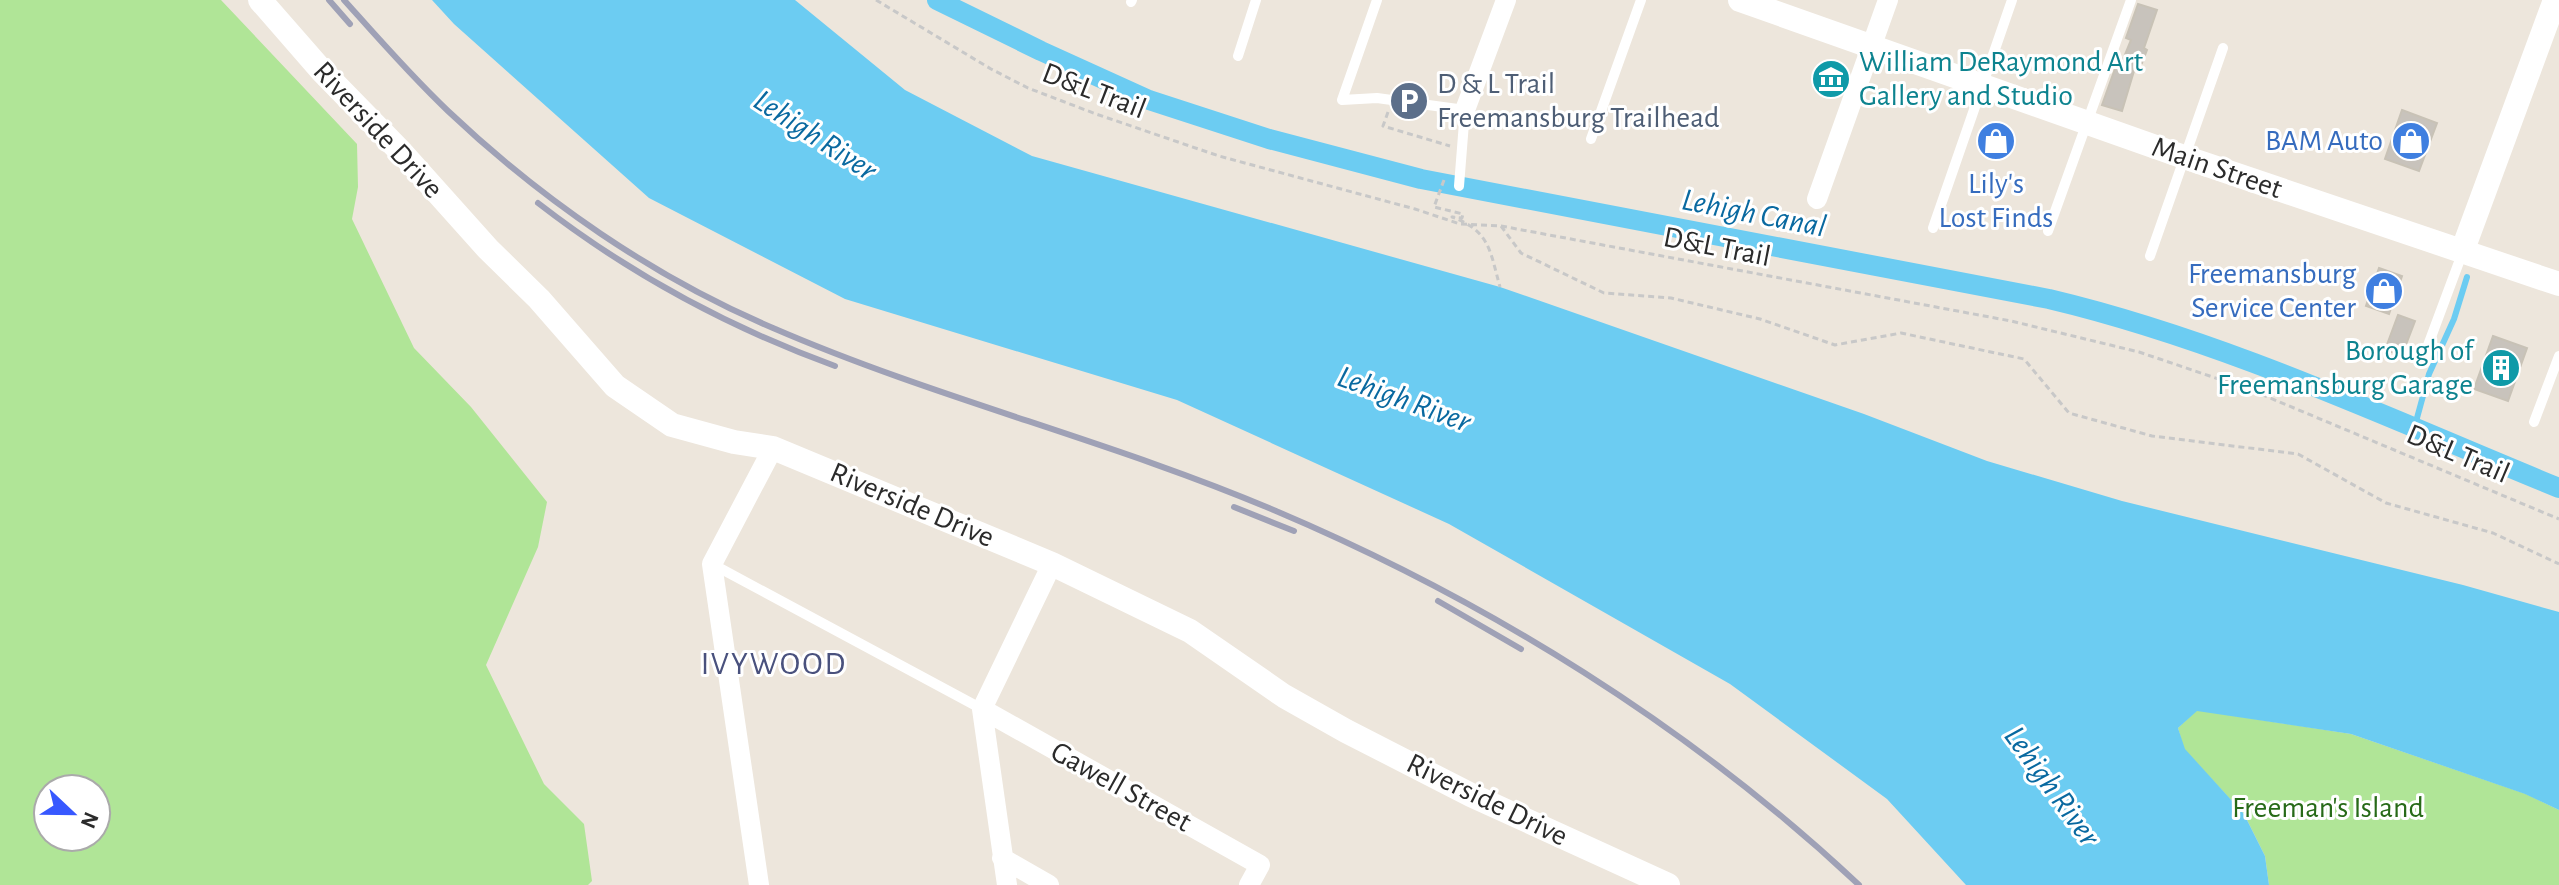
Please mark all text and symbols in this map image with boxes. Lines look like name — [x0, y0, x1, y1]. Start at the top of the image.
place label: William DeRaymond Art Gallery and Studio — [1859, 47, 2143, 111]
street label: Riverside Drive — [307, 56, 449, 204]
street label: D&L Trail — [1038, 58, 1150, 124]
museum icon: William DeRaymond Art Gallery and Studio — [1810, 58, 1852, 100]
place label: D & L Trail Freemansburg Trailhead — [1437, 69, 1720, 133]
parking icon: D & L Trail Freemansburg Trailhead — [1388, 80, 1430, 122]
water label: Lehigh River — [748, 84, 883, 187]
shop icon: Lily's Lost Finds — [1975, 120, 2017, 162]
shop icon: BAM Auto — [2390, 120, 2432, 162]
place label: BAM Auto — [2265, 126, 2383, 156]
street label: Main Street — [2148, 132, 2286, 204]
place label: Lily's Lost Finds — [1939, 169, 2053, 233]
water label: Lehigh Canal — [1679, 183, 1829, 243]
street label: D&L Trail — [1661, 222, 1773, 272]
place label: Freemansburg Service Center — [2188, 259, 2356, 323]
shop icon: Freemansburg Service Center — [2363, 270, 2405, 312]
place label: Borough of Freemansburg Garage — [2217, 336, 2475, 400]
building icon: Borough of Freemansburg Garage — [2480, 347, 2522, 389]
water label: Lehigh River — [1333, 360, 1476, 438]
street label: D&L Trail — [2402, 419, 2514, 489]
street label: Riverside Drive — [826, 457, 998, 553]
district label: IVYWOOD — [701, 648, 847, 680]
water label: Lehigh River — [1998, 720, 2107, 853]
street label: Gawell Street — [1046, 736, 1197, 838]
street label: Riverside Drive — [1402, 748, 1572, 852]
north arrow — [32, 773, 112, 853]
park label: Freeman's Island — [2232, 793, 2424, 823]
text: N — [77, 809, 103, 831]

